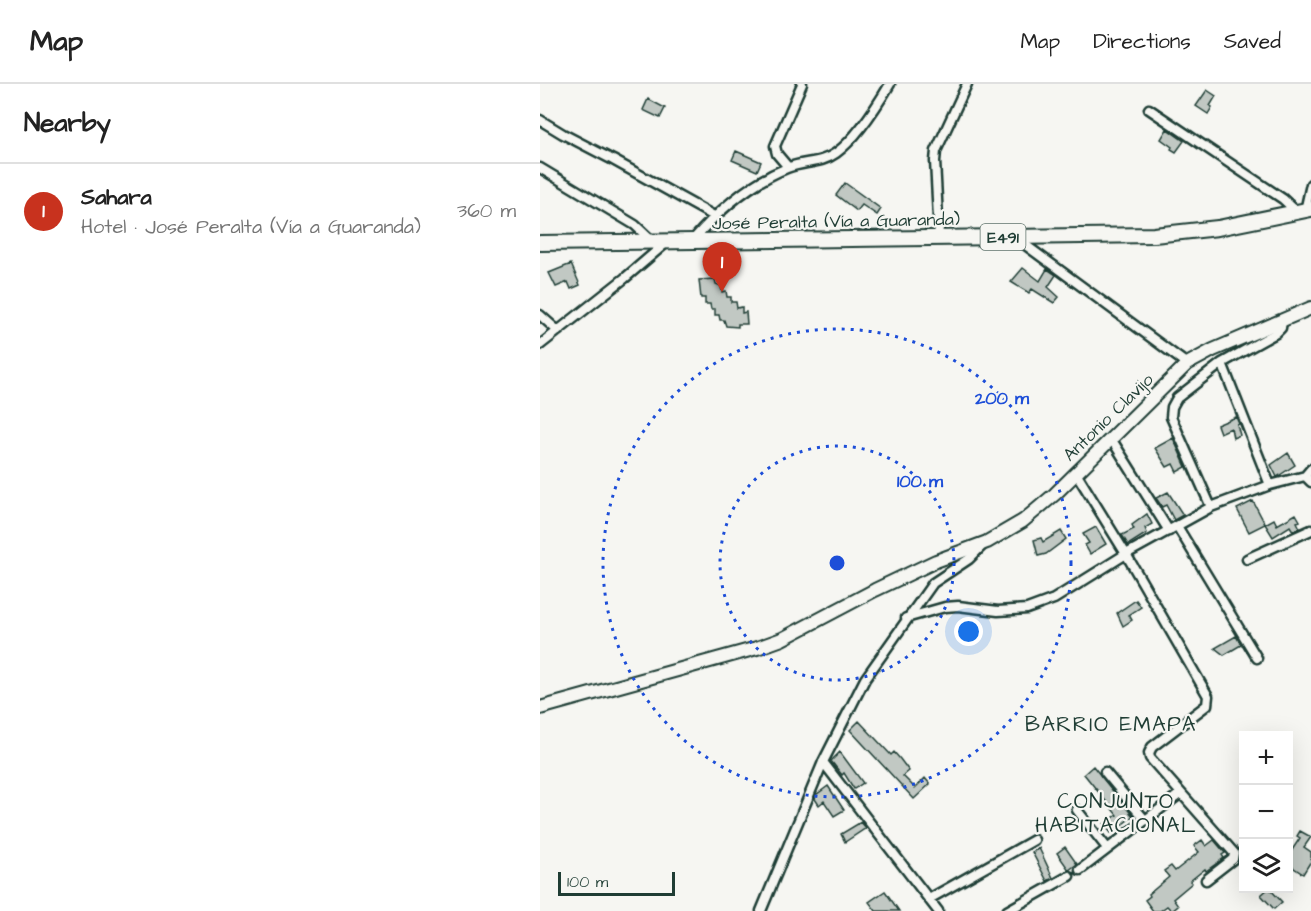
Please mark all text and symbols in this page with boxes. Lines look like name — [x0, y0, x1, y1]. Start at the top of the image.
text: Map — [30, 22, 83, 61]
text: Map — [1020, 27, 1060, 56]
text: Directions — [1093, 27, 1191, 56]
text: Saved — [1224, 27, 1281, 56]
text: Nearby — [24, 105, 111, 141]
text: Sahara — [81, 182, 152, 213]
text: 1 — [42, 197, 45, 225]
text: 360 m — [457, 197, 516, 225]
street label: José Peralta (Vía a Guaranda) — [712, 207, 960, 236]
text: Hotel · José Peralta (Vía a Guaranda) — [81, 213, 421, 241]
road number: E491 — [980, 224, 1026, 250]
pin: 1 — [702, 242, 741, 292]
street label: Antonio Clavijo — [1058, 368, 1159, 467]
text: 200 m — [974, 386, 1030, 411]
text: 100 m — [897, 469, 944, 494]
centre of rings — [827, 553, 847, 573]
your location — [954, 617, 983, 646]
district label: BARRIO EMAPA — [1025, 710, 1197, 739]
map controls — [1239, 731, 1293, 893]
button: + — [1239, 731, 1293, 785]
button: − — [1239, 785, 1293, 839]
district label: CONJUNTO HABITACIONAL — [1035, 787, 1197, 840]
button: layers — [1239, 839, 1293, 893]
scale bar — [558, 869, 675, 896]
text: 100 m — [567, 871, 608, 893]

